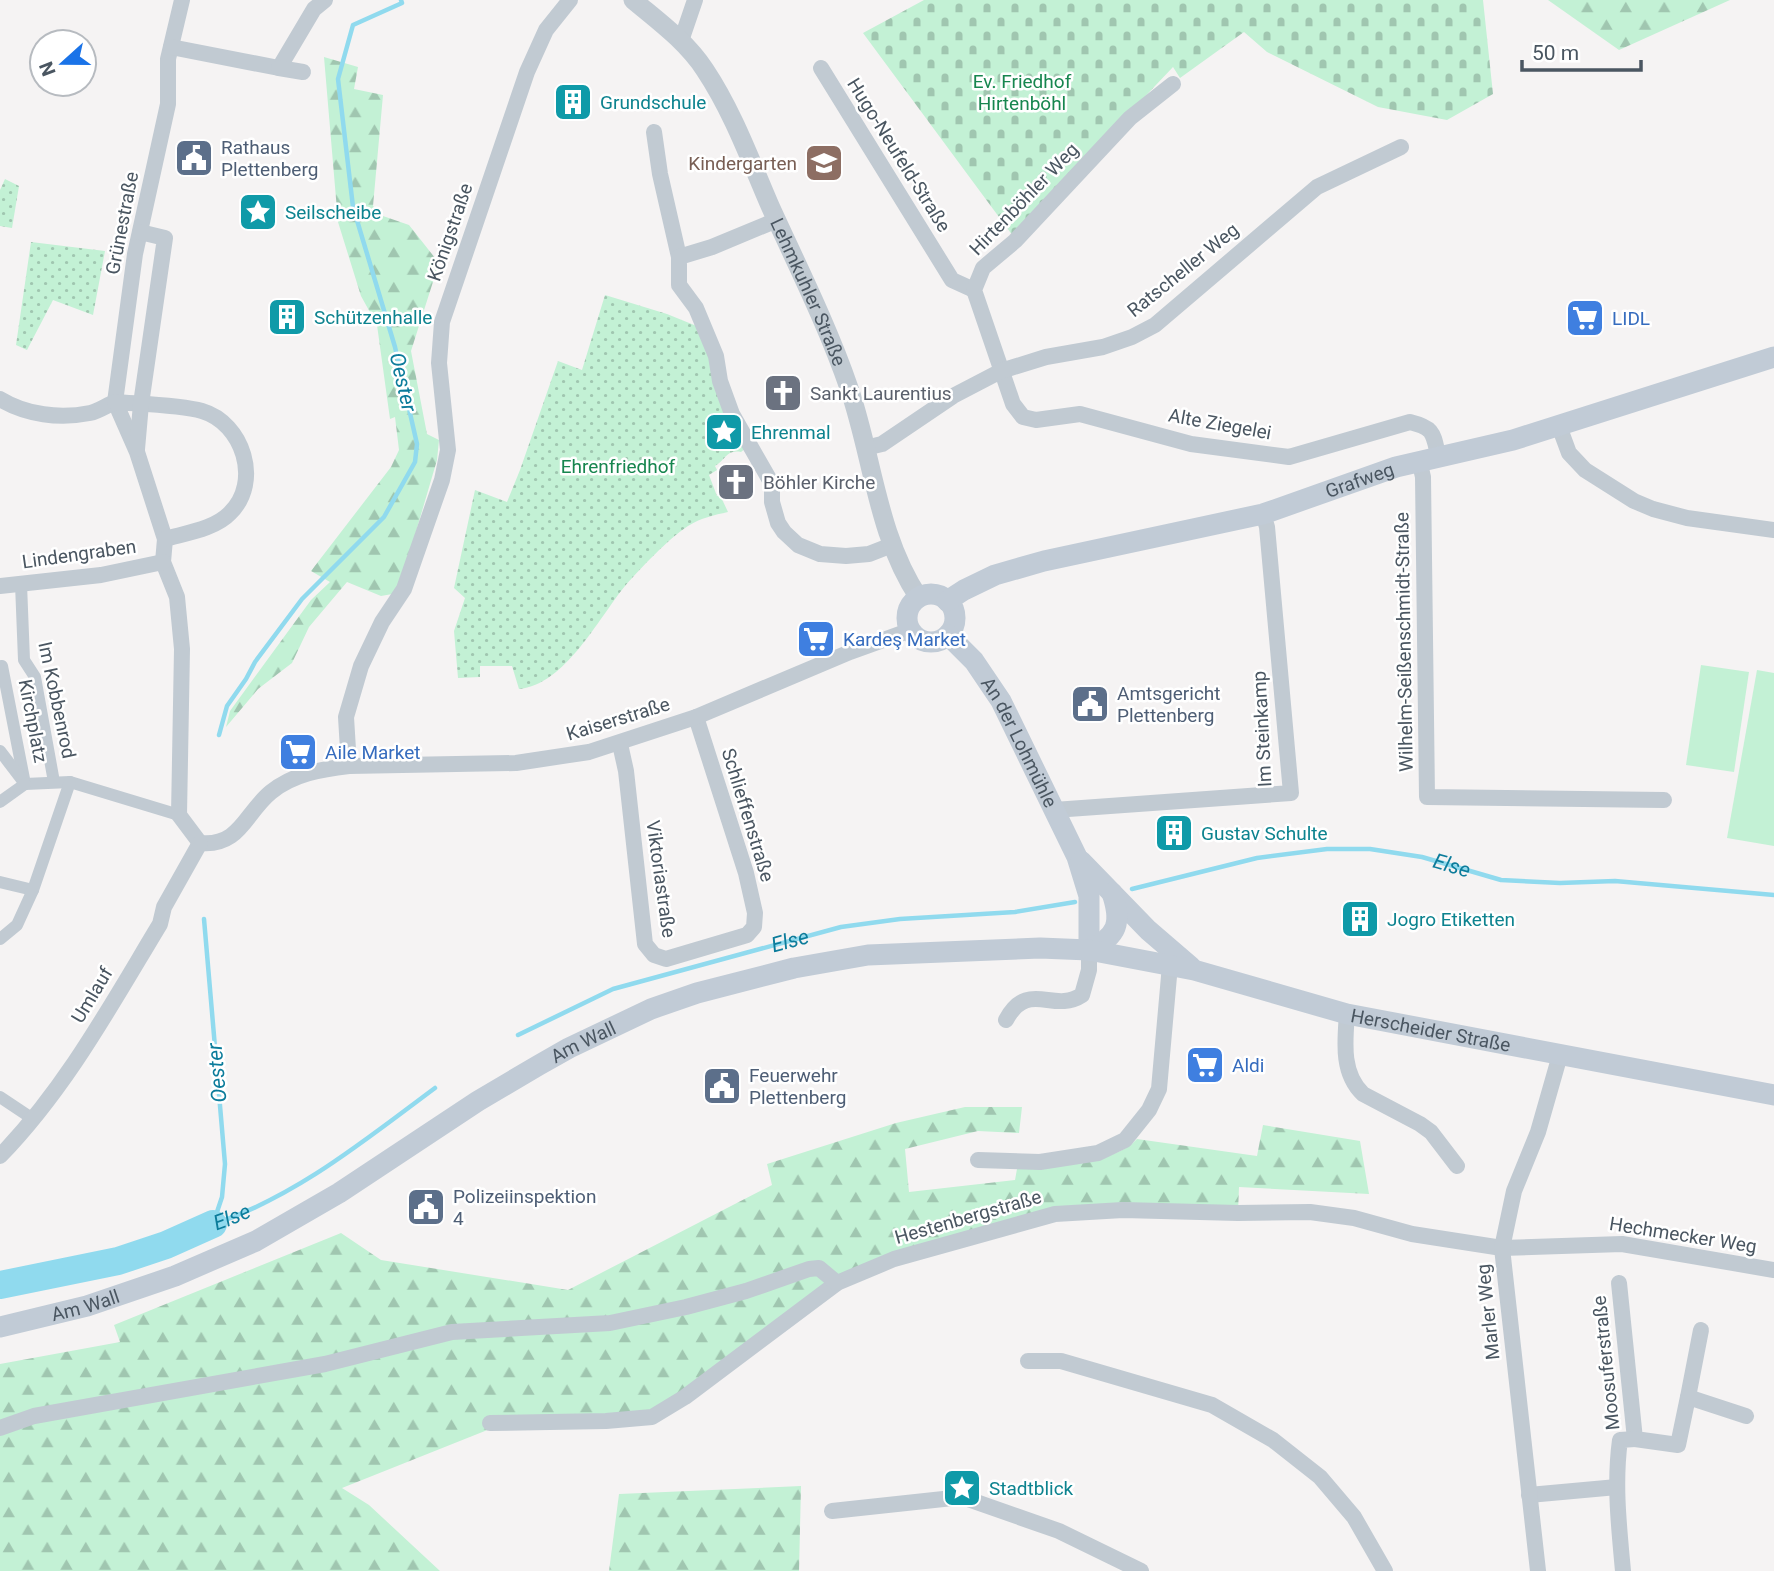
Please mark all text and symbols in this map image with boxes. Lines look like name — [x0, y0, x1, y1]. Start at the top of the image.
north arrow — [28, 28, 98, 98]
scale bar — [1522, 28, 1641, 72]
text: 50 m — [1532, 41, 1579, 65]
text: N — [34, 59, 61, 79]
park label: Ev. Friedhof Hirtenböhl — [973, 70, 1072, 115]
street label: Hugo-Neufeld-Straße — [842, 74, 956, 236]
building icon: Grundschule — [552, 81, 594, 123]
place label: Grundschule — [600, 91, 706, 114]
place label: Rathaus Plettenberg — [221, 136, 318, 181]
public building icon: Rathaus Plettenberg — [173, 137, 215, 179]
street label: Hirtenböhler Weg — [965, 138, 1083, 260]
school or university icon: Kindergarten — [803, 142, 845, 184]
place label: Kindergarten — [688, 152, 797, 175]
street label: Grünestraße — [101, 170, 143, 276]
street label: Königstraße — [423, 180, 477, 284]
place icon: Seilscheibe — [237, 191, 279, 233]
place label: Seilscheibe — [285, 201, 381, 224]
street label: Lehmkuhler Straße — [766, 214, 851, 369]
street label: Ratscheller Weg — [1123, 218, 1243, 322]
building icon: Schützenhalle — [266, 296, 308, 338]
supermarket icon: LIDL — [1564, 297, 1606, 339]
place label: Schützenhalle — [314, 306, 432, 329]
place label: LIDL — [1612, 307, 1650, 330]
water label: Oester — [385, 350, 422, 415]
church icon: Sankt Laurentius — [762, 372, 804, 414]
place label: Sankt Laurentius — [810, 382, 952, 405]
street label: Alte Ziegelei — [1167, 404, 1273, 444]
place icon: Ehrenmal — [703, 411, 745, 453]
place label: Ehrenmal — [751, 421, 831, 444]
park label: Ehrenfriedhof — [561, 455, 676, 478]
street label: Grafweg — [1322, 457, 1397, 503]
church icon: Böhler Kirche — [715, 461, 757, 503]
place label: Böhler Kirche — [763, 471, 875, 494]
street label: Wilhelm-Seißenschmidt-Straße — [1390, 512, 1418, 772]
street label: Lindengraben — [20, 535, 138, 573]
supermarket icon: Kardeş Market — [795, 618, 837, 660]
place label: Kardeş Market — [843, 628, 966, 651]
street label: Im Kobbenrod — [33, 640, 81, 760]
street label: Im Steinkamp — [1247, 670, 1277, 788]
street label: An der Lohmühle — [976, 672, 1062, 811]
street label: Kirchplatz — [14, 677, 52, 765]
place label: Amtsgericht Plettenberg — [1117, 682, 1221, 727]
public building icon: Amtsgericht Plettenberg — [1069, 683, 1111, 725]
street label: Kaiserstraße — [563, 692, 673, 746]
supermarket icon: Aile Market — [277, 731, 319, 773]
place label: Aile Market — [325, 741, 421, 764]
street label: Schlieffenstraße — [717, 745, 779, 885]
building icon: Gustav Schulte — [1153, 812, 1195, 854]
street label: Viktoriastraße — [641, 819, 681, 939]
place label: Gustav Schulte — [1201, 822, 1328, 845]
water label: Else — [1430, 849, 1473, 883]
building icon: Jogro Etiketten — [1339, 898, 1381, 940]
place label: Jogro Etiketten — [1387, 908, 1515, 931]
water label: Else — [769, 924, 812, 957]
street label: Umlauf — [66, 963, 118, 1027]
street label: Herscheider Straße — [1349, 1003, 1513, 1056]
street label: Am Wall — [546, 1016, 619, 1068]
water label: Oester — [202, 1041, 232, 1104]
supermarket icon: Aldi — [1184, 1044, 1226, 1086]
place label: Aldi — [1232, 1054, 1264, 1077]
place label: Feuerwehr Plettenberg — [749, 1064, 846, 1109]
public building icon: Feuerwehr Plettenberg — [701, 1065, 743, 1107]
place label: Polizeiinspektion 4 — [453, 1185, 596, 1230]
street label: Hestenbergstraße — [892, 1185, 1044, 1249]
public building icon: Polizeiinspektion 4 — [405, 1186, 447, 1228]
water label: Else — [210, 1199, 254, 1235]
street label: Hechmecker Weg — [1608, 1212, 1758, 1258]
street label: Marler Weg — [1472, 1263, 1504, 1361]
street label: Am Wall — [49, 1284, 122, 1326]
street label: Moosuferstraße — [1587, 1295, 1625, 1431]
place icon: Stadtblick — [941, 1467, 983, 1509]
place label: Stadtblick — [989, 1477, 1074, 1500]

